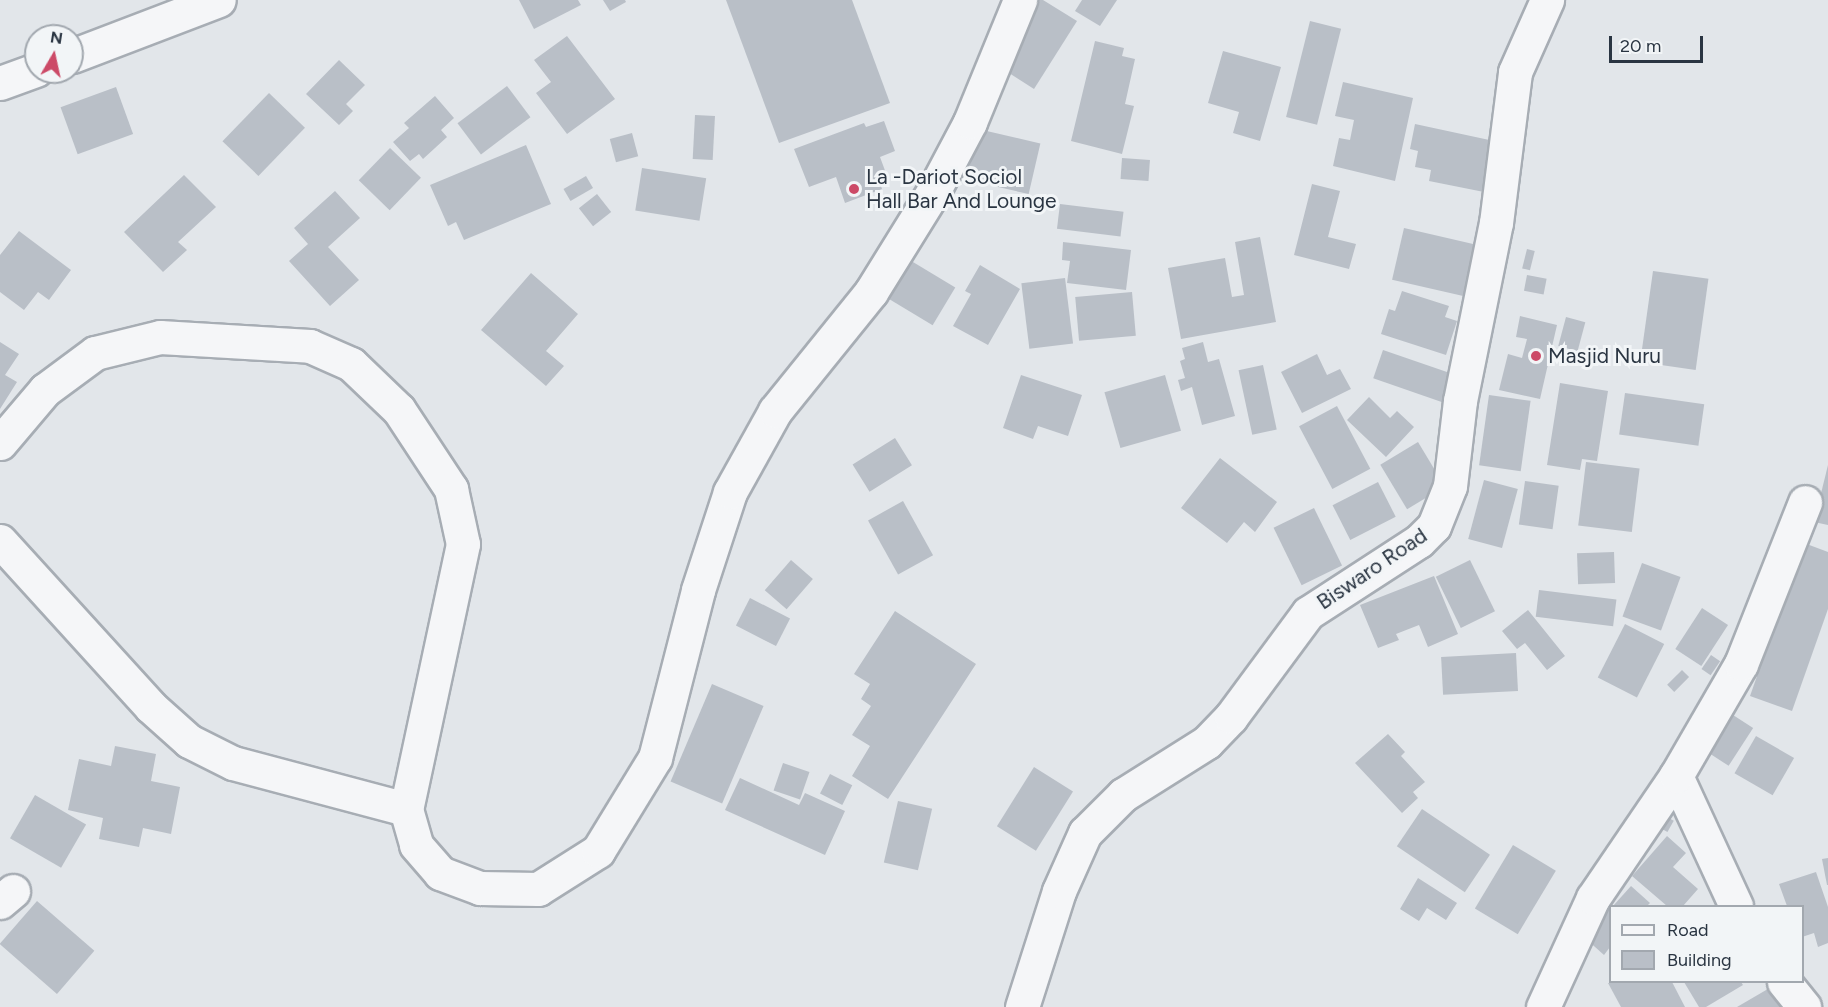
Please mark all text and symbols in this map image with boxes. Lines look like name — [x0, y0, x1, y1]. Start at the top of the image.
north arrow — [24, 24, 84, 84]
scale bar — [1612, 24, 1706, 62]
text: N — [49, 27, 64, 48]
text: 20 m — [1620, 35, 1661, 57]
place label: La -Dariot Sociol Hall Bar And Lounge — [866, 164, 1056, 214]
marker: La -Dariot Sociol Hall Bar And Lounge — [847, 182, 861, 196]
place label: Masjid Nuru — [1548, 343, 1661, 369]
marker: Masjid Nuru — [1529, 349, 1543, 363]
street label: Biswaro Road — [1312, 523, 1432, 615]
legend — [1609, 905, 1804, 983]
text: Road — [1667, 919, 1708, 941]
text: Building — [1667, 949, 1732, 971]

